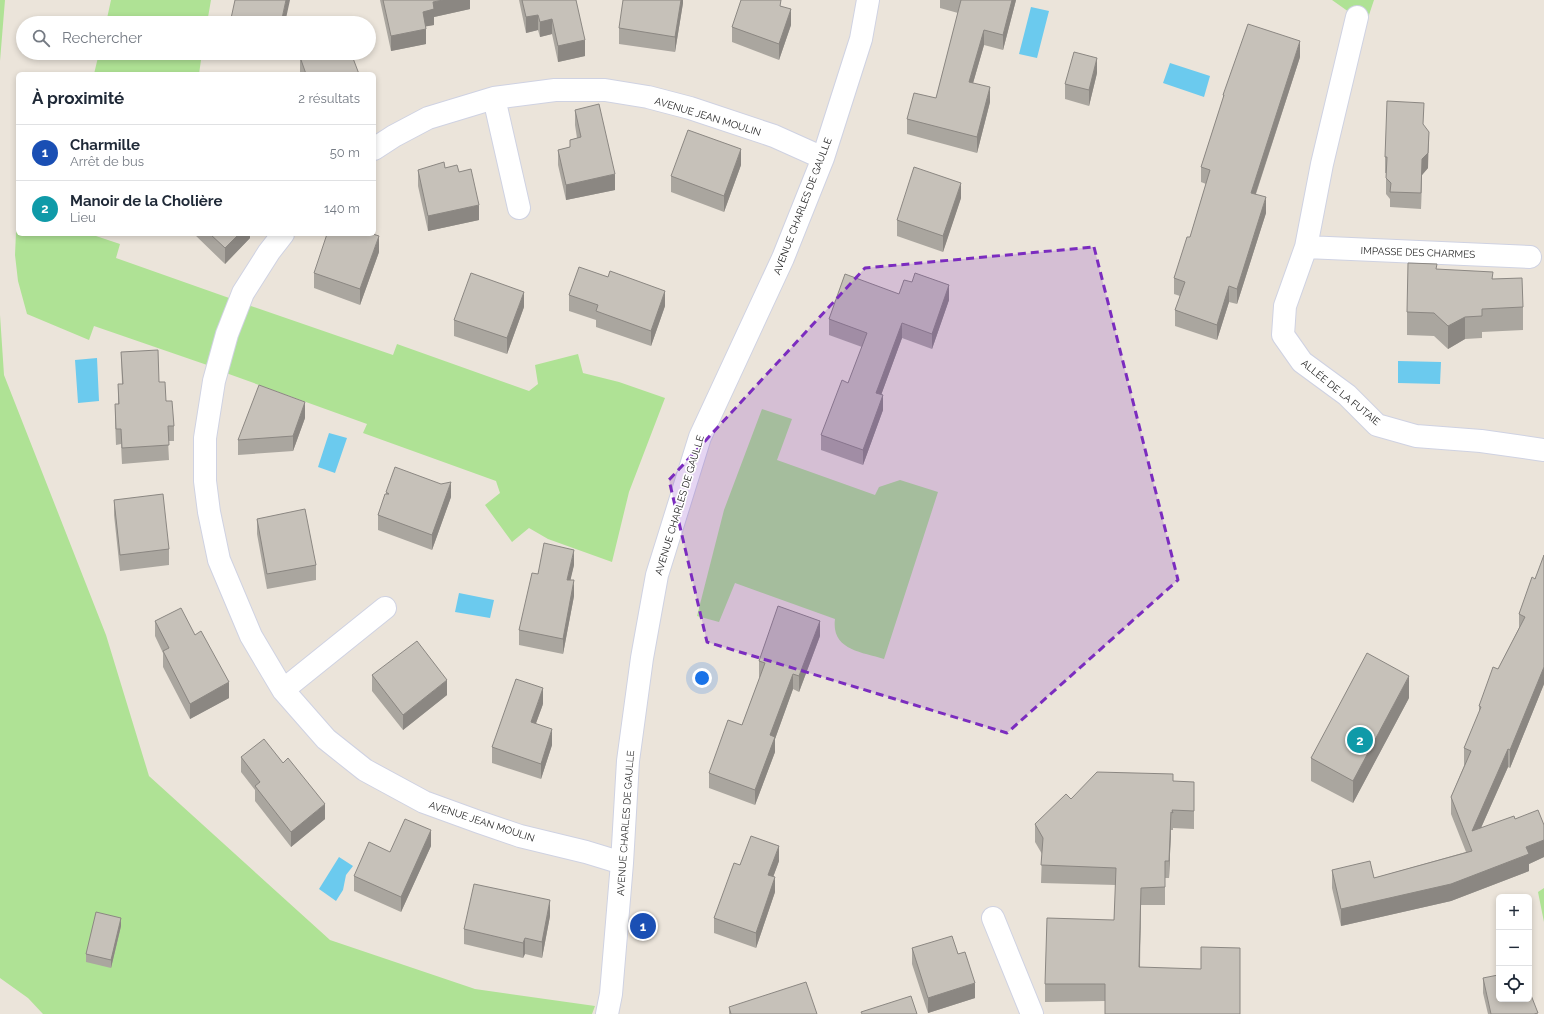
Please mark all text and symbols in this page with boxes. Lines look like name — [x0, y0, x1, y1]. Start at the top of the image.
search box — [16, 16, 376, 60]
icon: search — [30, 27, 52, 49]
text: Rechercher — [62, 29, 142, 47]
text: À proximité — [32, 88, 124, 108]
text: 2 résultats — [298, 91, 360, 106]
street label: AVENUE JEAN MOULIN — [653, 95, 762, 138]
text: Charmille — [70, 136, 140, 154]
street label: AVENUE CHARLES DE GAULLE — [771, 136, 834, 276]
text: 1 — [42, 145, 48, 160]
text: 50 m — [330, 145, 360, 160]
text: Arrêt de bus — [70, 154, 144, 169]
text: Manoir de la Cholière — [70, 192, 222, 210]
text: 2 — [41, 201, 49, 216]
text: 140 m — [324, 201, 360, 216]
text: Lieu — [70, 210, 96, 225]
street label: IMPASSE DES CHARMES — [1360, 245, 1475, 260]
street label: ALLÉE DE LA FUTAIE — [1299, 357, 1382, 427]
street label: AVENUE CHARLES DE GAULLE — [653, 434, 706, 576]
your location — [692, 668, 712, 688]
pin: 2 — [1347, 725, 1373, 755]
street label: AVENUE CHARLES DE GAULLE — [615, 750, 636, 896]
street label: AVENUE JEAN MOULIN — [428, 799, 536, 844]
map controls — [1496, 894, 1532, 1002]
button: + — [1496, 894, 1532, 930]
pin: 1 — [630, 911, 656, 941]
button: − — [1496, 930, 1532, 966]
button: locate — [1496, 966, 1532, 1002]

